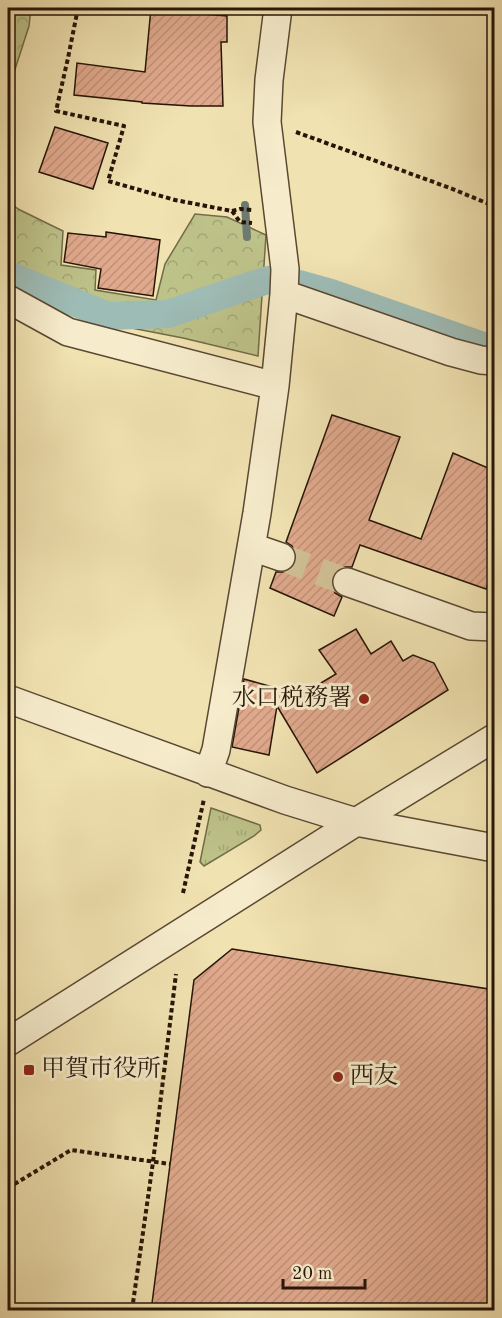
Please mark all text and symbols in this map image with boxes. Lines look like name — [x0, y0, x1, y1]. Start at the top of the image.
place label: 水口税務署 — [232, 684, 352, 711]
marker: 水口税務署 — [357, 692, 371, 706]
place label: 甲賀市役所 — [41, 1055, 161, 1082]
place label: 西友 — [350, 1062, 398, 1089]
marker: 甲賀市役所 — [22, 1063, 36, 1077]
marker: 西友 — [331, 1070, 345, 1084]
scale bar — [283, 1252, 366, 1290]
text: 20 m — [292, 1265, 332, 1283]

